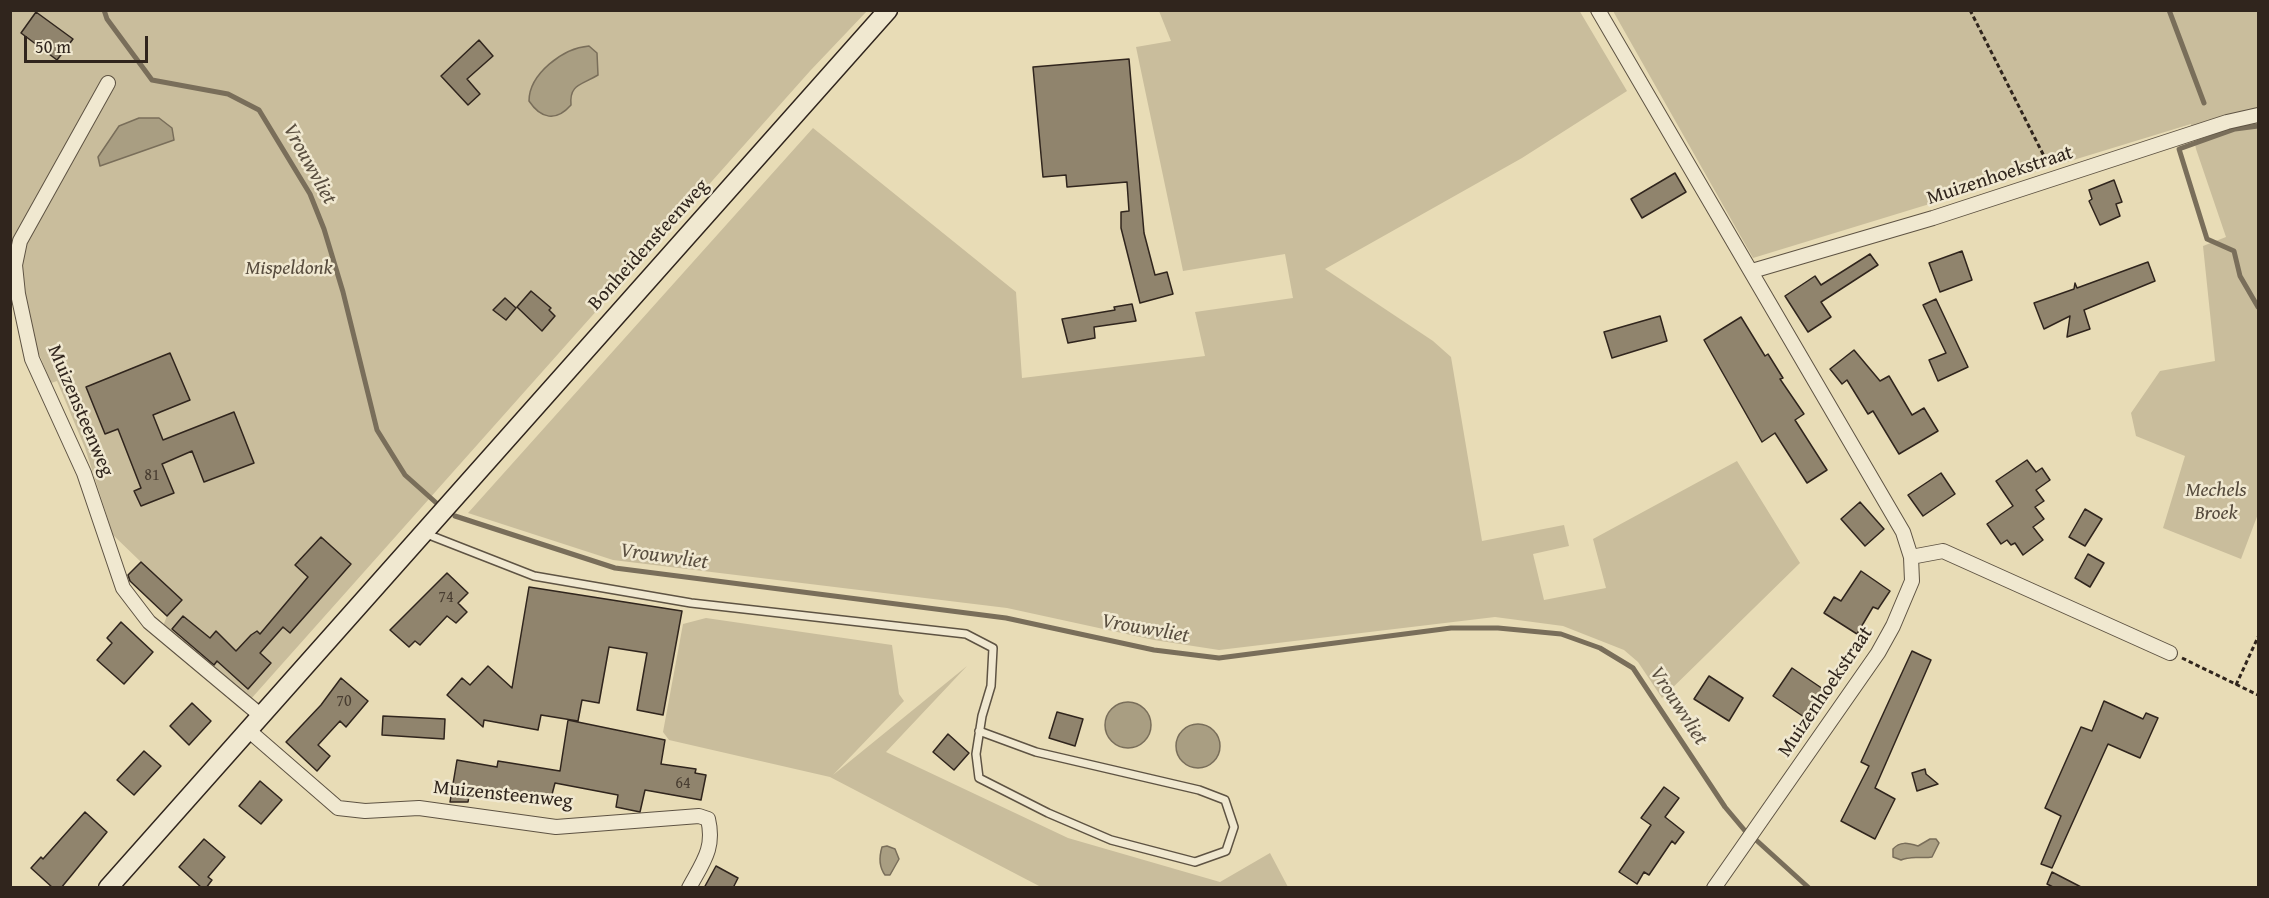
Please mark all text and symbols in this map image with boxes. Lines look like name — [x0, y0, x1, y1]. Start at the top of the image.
scale bar — [27, 24, 152, 62]
text: 50 m — [35, 33, 71, 60]
water label: Vrouwvliet — [276, 119, 342, 209]
street label: Muizenhoekstraat — [1924, 141, 2076, 211]
street label: Bonheidensteenweg — [584, 174, 714, 316]
park label: Mispeldonk — [245, 257, 333, 281]
street label: Muizensteenweg — [42, 342, 118, 480]
house number: 81 — [144, 466, 160, 486]
park label: Mechels Broek — [2185, 479, 2247, 526]
water label: Vrouwvliet — [618, 538, 710, 576]
house number: 74 — [438, 588, 454, 608]
water label: Vrouwvliet — [1099, 609, 1191, 649]
street label: Muizenhoekstraat — [1774, 622, 1878, 762]
water label: Vrouwvliet — [1643, 662, 1713, 750]
house number: 70 — [336, 692, 352, 712]
house number: 64 — [675, 774, 691, 794]
street label: Muizensteenweg — [432, 776, 574, 814]

